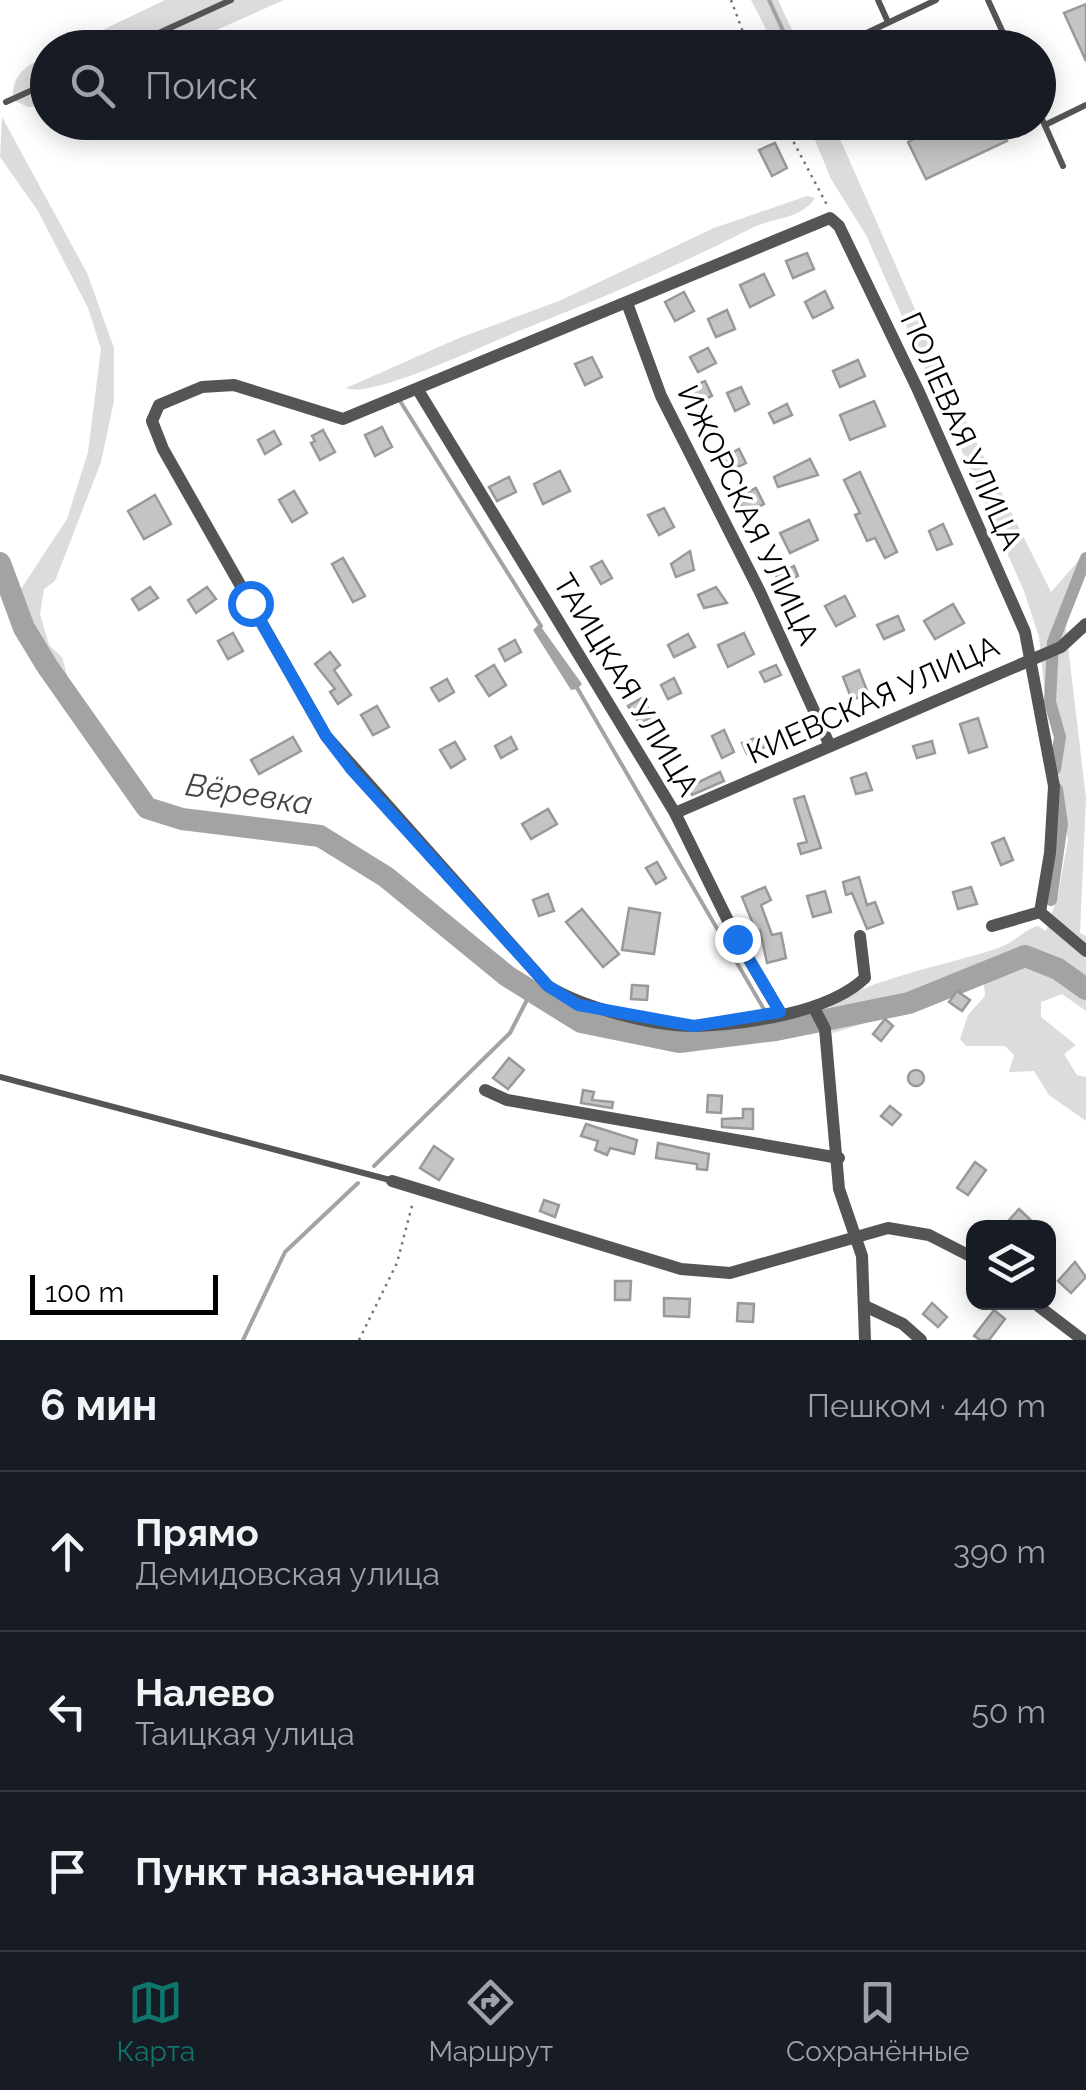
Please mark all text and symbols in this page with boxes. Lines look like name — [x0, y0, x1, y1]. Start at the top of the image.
search box — [30, 30, 1056, 140]
icon: search — [65, 58, 120, 113]
text: Поиск — [145, 63, 258, 108]
street label: ПОЛЕВАЯ УЛИЦА — [893, 307, 1029, 555]
street label: ИЖОРСКАЯ УЛИЦА — [670, 379, 827, 650]
street label: ТАИЦКАЯ УЛИЦА — [546, 567, 707, 802]
route start — [228, 581, 274, 627]
street label: КИЕВСКАЯ УЛИЦА — [741, 628, 1004, 771]
water label: Вёревка — [183, 765, 315, 822]
route end — [715, 917, 761, 963]
map controls — [966, 1220, 1056, 1310]
button: layers — [966, 1220, 1056, 1310]
scale bar — [30, 1270, 218, 1314]
text: 100 m — [45, 1276, 124, 1309]
text: 6 мин — [40, 1381, 157, 1430]
text: Пешком · 440 m — [807, 1387, 1046, 1424]
text: Прямо — [135, 1510, 259, 1555]
icon: ahead — [40, 1524, 95, 1579]
text: 390 m — [953, 1533, 1046, 1570]
text: Демидовская улица — [135, 1555, 440, 1592]
text: Налево — [135, 1670, 275, 1715]
icon: left — [40, 1684, 95, 1739]
text: 50 m — [971, 1693, 1046, 1730]
text: Таицкая улица — [135, 1715, 355, 1752]
icon: arrive — [40, 1844, 95, 1899]
text: Пункт назначения — [135, 1849, 476, 1894]
tab: Карта — [117, 1975, 195, 2068]
tab: Маршрут — [428, 1975, 553, 2068]
tab: Сохранённые — [786, 1975, 969, 2068]

